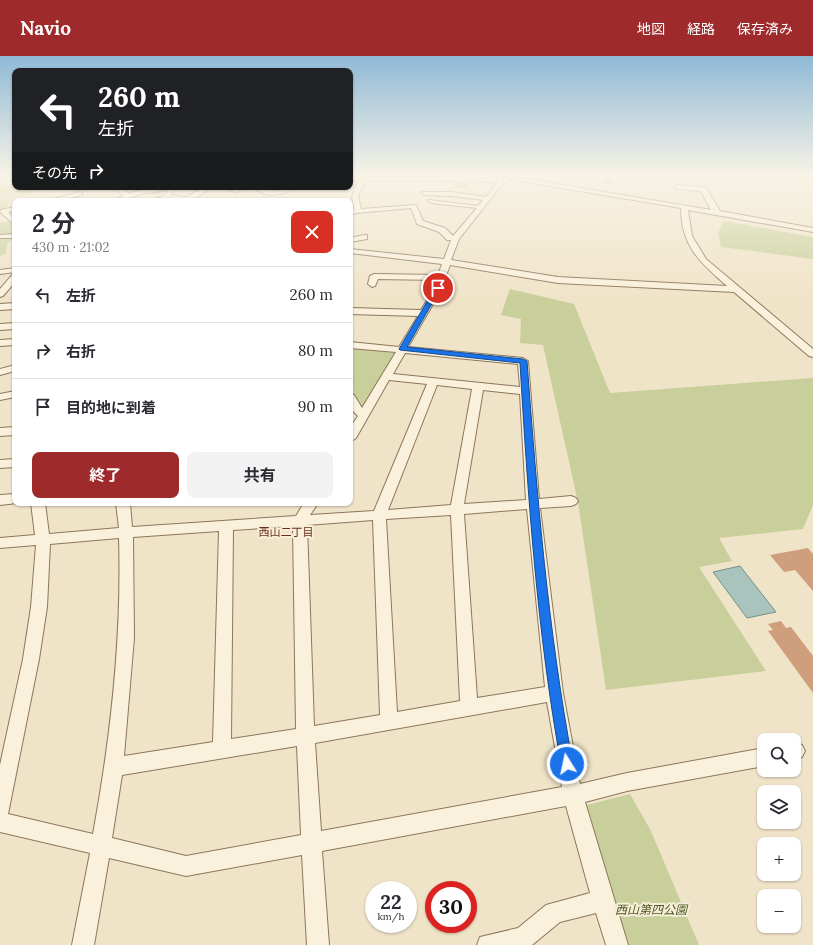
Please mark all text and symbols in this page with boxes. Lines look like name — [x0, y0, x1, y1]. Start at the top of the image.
text: Navio — [20, 16, 71, 40]
text: 地図 — [637, 20, 665, 38]
text: 経路 — [687, 20, 715, 38]
text: 保存済み — [737, 20, 793, 38]
text: 260 m — [98, 79, 180, 115]
icon: left — [32, 84, 84, 136]
text: 左折 — [98, 117, 134, 140]
icon: right — [85, 160, 107, 182]
text: その先 — [32, 163, 77, 182]
text: 2 分 — [32, 208, 75, 239]
button: close — [291, 211, 333, 253]
text: 430 m · 21:02 — [32, 239, 109, 256]
pin — [421, 271, 455, 305]
icon: arrive — [427, 277, 449, 299]
icon: left — [32, 284, 54, 306]
text: 260 m — [290, 285, 333, 304]
text: 左折 — [66, 286, 96, 305]
icon: right — [32, 340, 54, 362]
text: 80 m — [298, 341, 333, 360]
text: 右折 — [66, 342, 96, 361]
icon: arrive — [32, 396, 54, 418]
text: 90 m — [298, 397, 333, 416]
text: 目的地に到着 — [66, 398, 156, 417]
button: 終了 — [32, 452, 179, 498]
button: 共有 — [187, 452, 333, 498]
district label: 西山二丁目 — [259, 525, 314, 539]
map controls — [757, 733, 801, 933]
button: search — [757, 733, 801, 777]
position arrow — [546, 743, 588, 785]
button: layers — [757, 785, 801, 829]
button: + — [757, 837, 801, 881]
speed limit sign: 30 — [425, 881, 477, 933]
text: 22 — [380, 889, 402, 914]
button: − — [757, 889, 801, 933]
park label: 西山第四公園 — [615, 902, 689, 917]
text: km/h — [377, 910, 405, 923]

